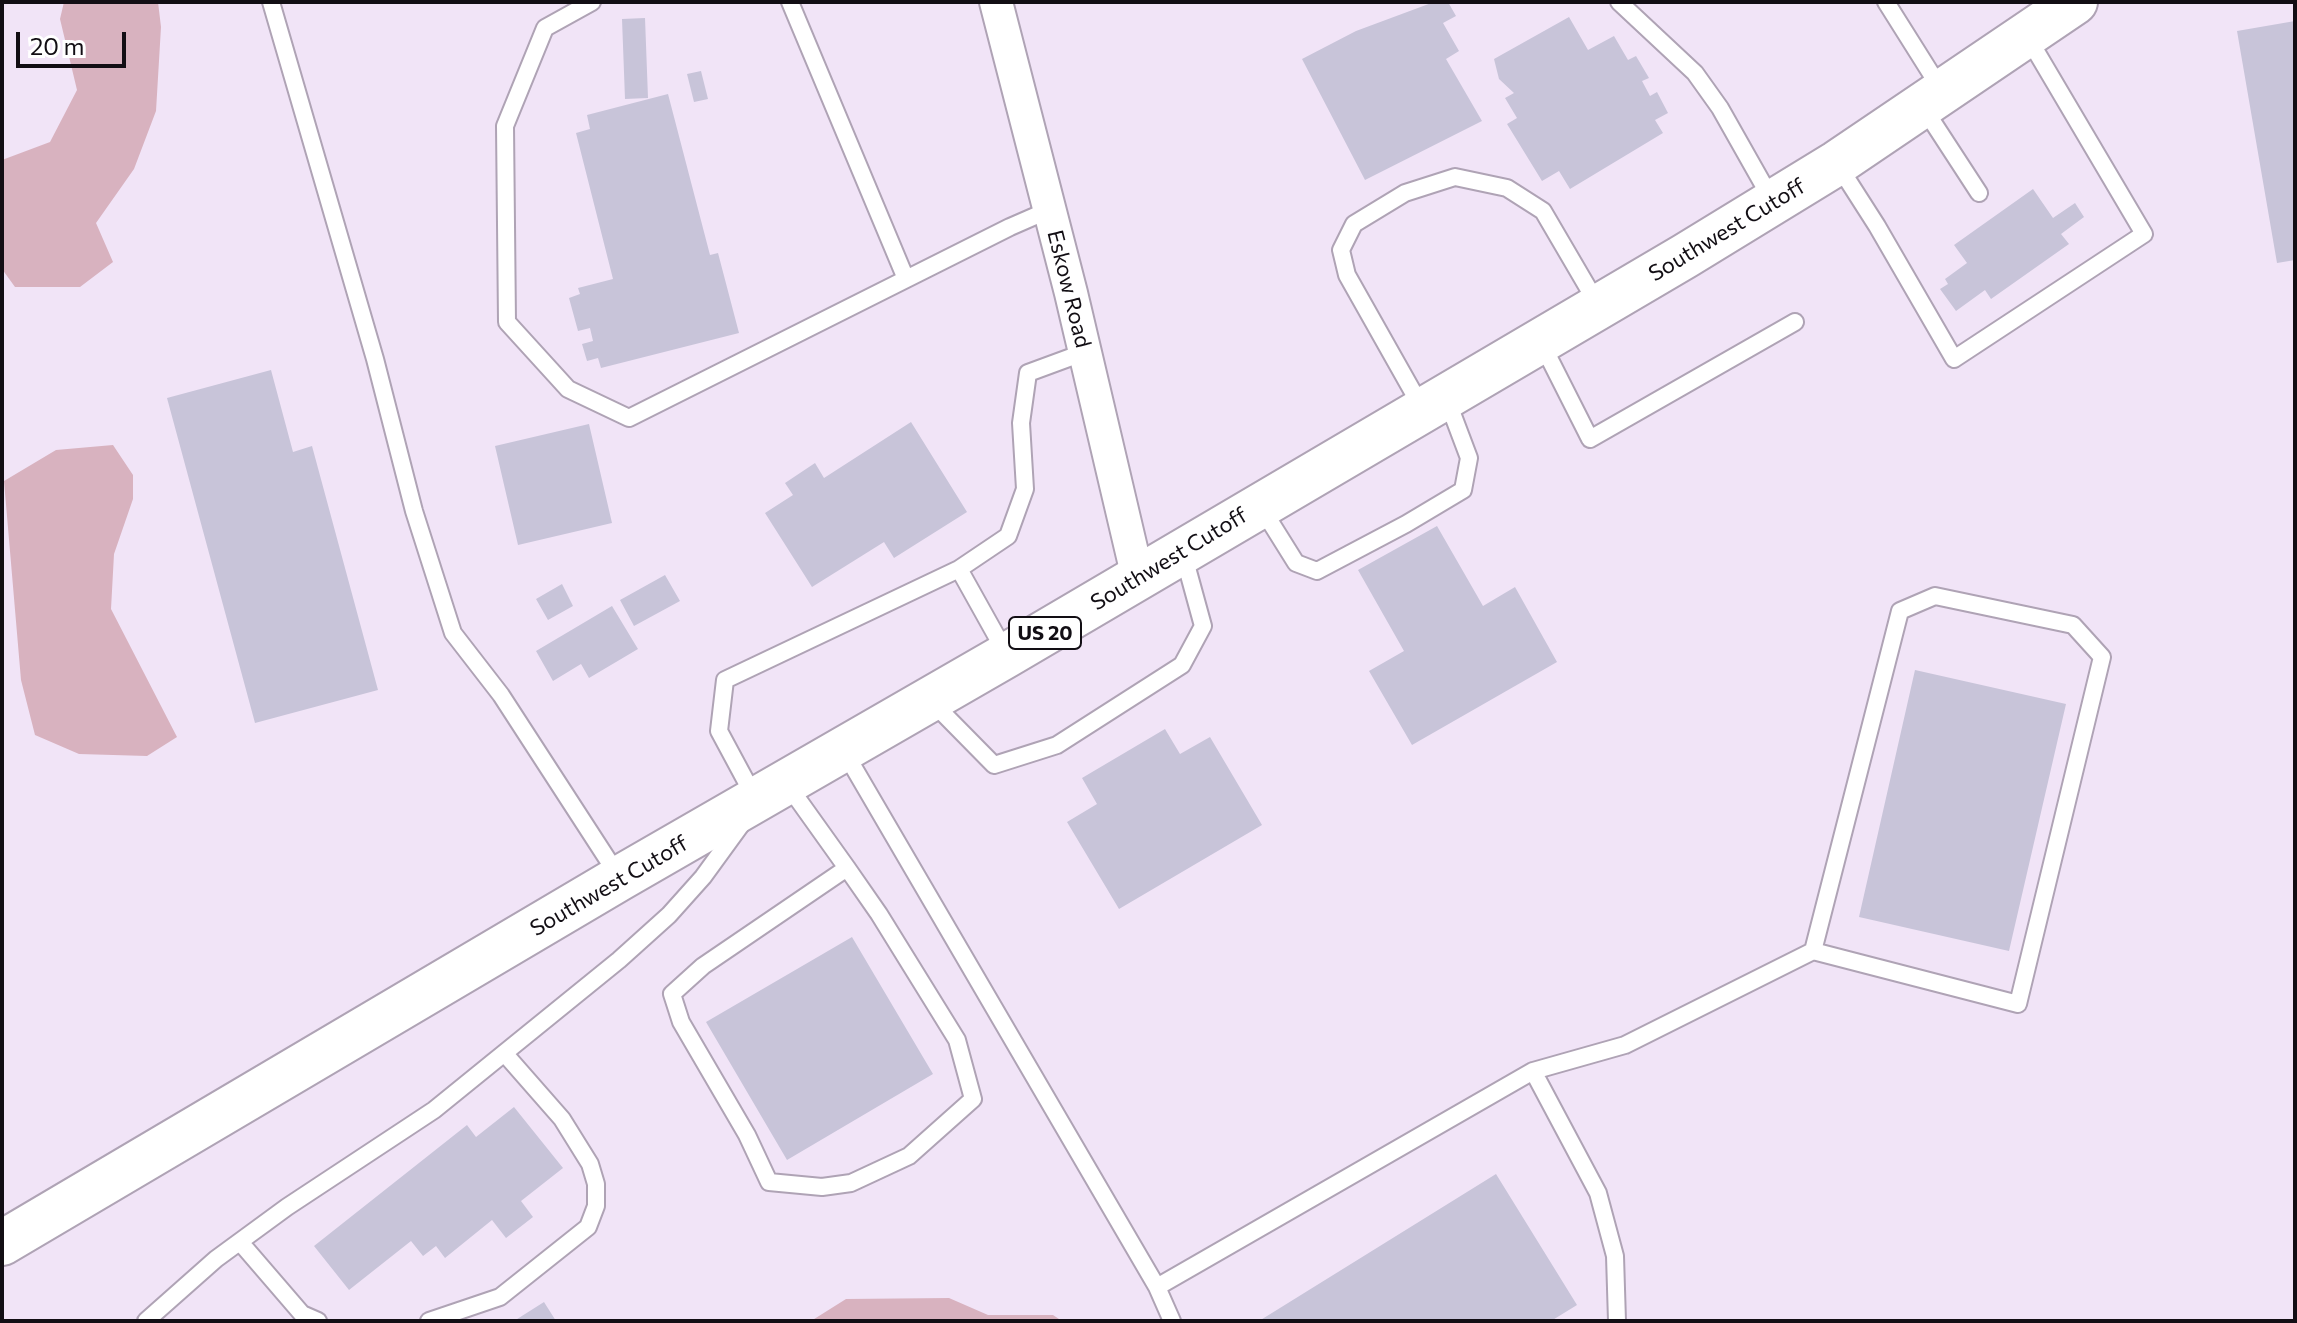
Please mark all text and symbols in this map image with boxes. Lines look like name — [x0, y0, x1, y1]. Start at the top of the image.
scale bar — [20, 16, 130, 66]
text: 20 m — [30, 31, 84, 60]
street label: Southwest Cutoff — [1644, 173, 1810, 287]
street label: Eskow Road — [1042, 227, 1096, 351]
street label: Southwest Cutoff — [1086, 502, 1252, 616]
road number: US 20 — [1009, 617, 1081, 649]
street label: Southwest Cutoff — [525, 830, 693, 942]

